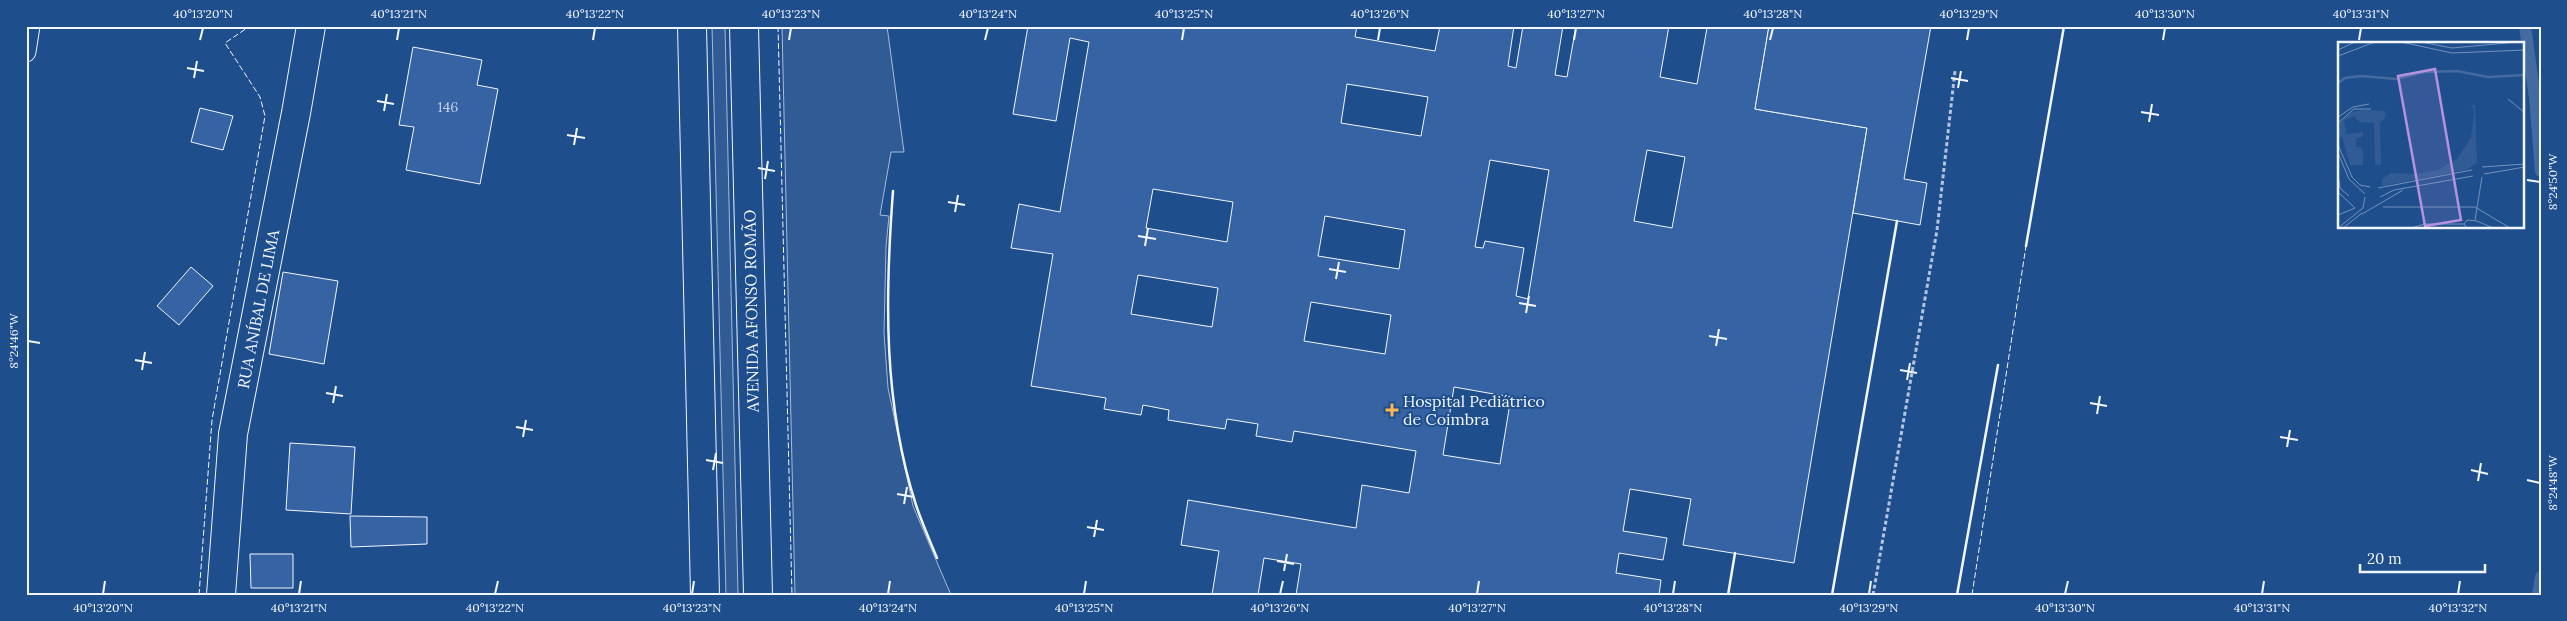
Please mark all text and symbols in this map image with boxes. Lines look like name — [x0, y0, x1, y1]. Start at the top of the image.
text: 40°13'20"N — [173, 6, 233, 21]
text: 40°13'21"N — [371, 6, 427, 21]
text: 40°13'22"N — [566, 6, 624, 21]
text: 40°13'23"N — [762, 6, 820, 21]
text: 40°13'24"N — [959, 6, 1017, 21]
text: 40°13'25"N — [1155, 6, 1213, 21]
text: 40°13'26"N — [1350, 6, 1410, 21]
text: 40°13'27"N — [1547, 6, 1605, 21]
text: 40°13'28"N — [1744, 6, 1802, 21]
text: 40°13'29"N — [1939, 6, 1999, 21]
text: 40°13'30"N — [2135, 6, 2195, 21]
text: 40°13'31"N — [2333, 6, 2389, 21]
inset map — [2338, 42, 2524, 229]
house number: 146 — [438, 98, 458, 116]
text: 8°24'50"W — [2545, 153, 2560, 210]
street label: AVENIDA AFONSO ROMÃO — [739, 210, 763, 413]
street label: RUA ANÍBAL DE LIMA — [233, 227, 283, 390]
text: 8°24'46"W — [6, 312, 21, 369]
place label: Hospital Pediátrico de Coimbra — [1403, 391, 1545, 429]
marker: Hospital Pediátrico de Coimbra — [1385, 403, 1399, 417]
text: 8°24'48"W — [2545, 454, 2560, 511]
scale bar — [2360, 541, 2484, 573]
text: 20 m — [2367, 549, 2402, 568]
text: 40°13'20"N — [73, 600, 133, 615]
text: 40°13'21"N — [271, 600, 327, 615]
text: 40°13'22"N — [466, 600, 524, 615]
text: 40°13'23"N — [663, 600, 721, 615]
text: 40°13'24"N — [859, 600, 917, 615]
text: 40°13'25"N — [1055, 600, 1113, 615]
text: 40°13'26"N — [1250, 600, 1310, 615]
text: 40°13'27"N — [1448, 600, 1506, 615]
text: 40°13'28"N — [1644, 600, 1702, 615]
text: 40°13'29"N — [1839, 600, 1899, 615]
text: 40°13'30"N — [2035, 600, 2095, 615]
text: 40°13'31"N — [2234, 600, 2290, 615]
text: 40°13'32"N — [2429, 600, 2487, 615]

